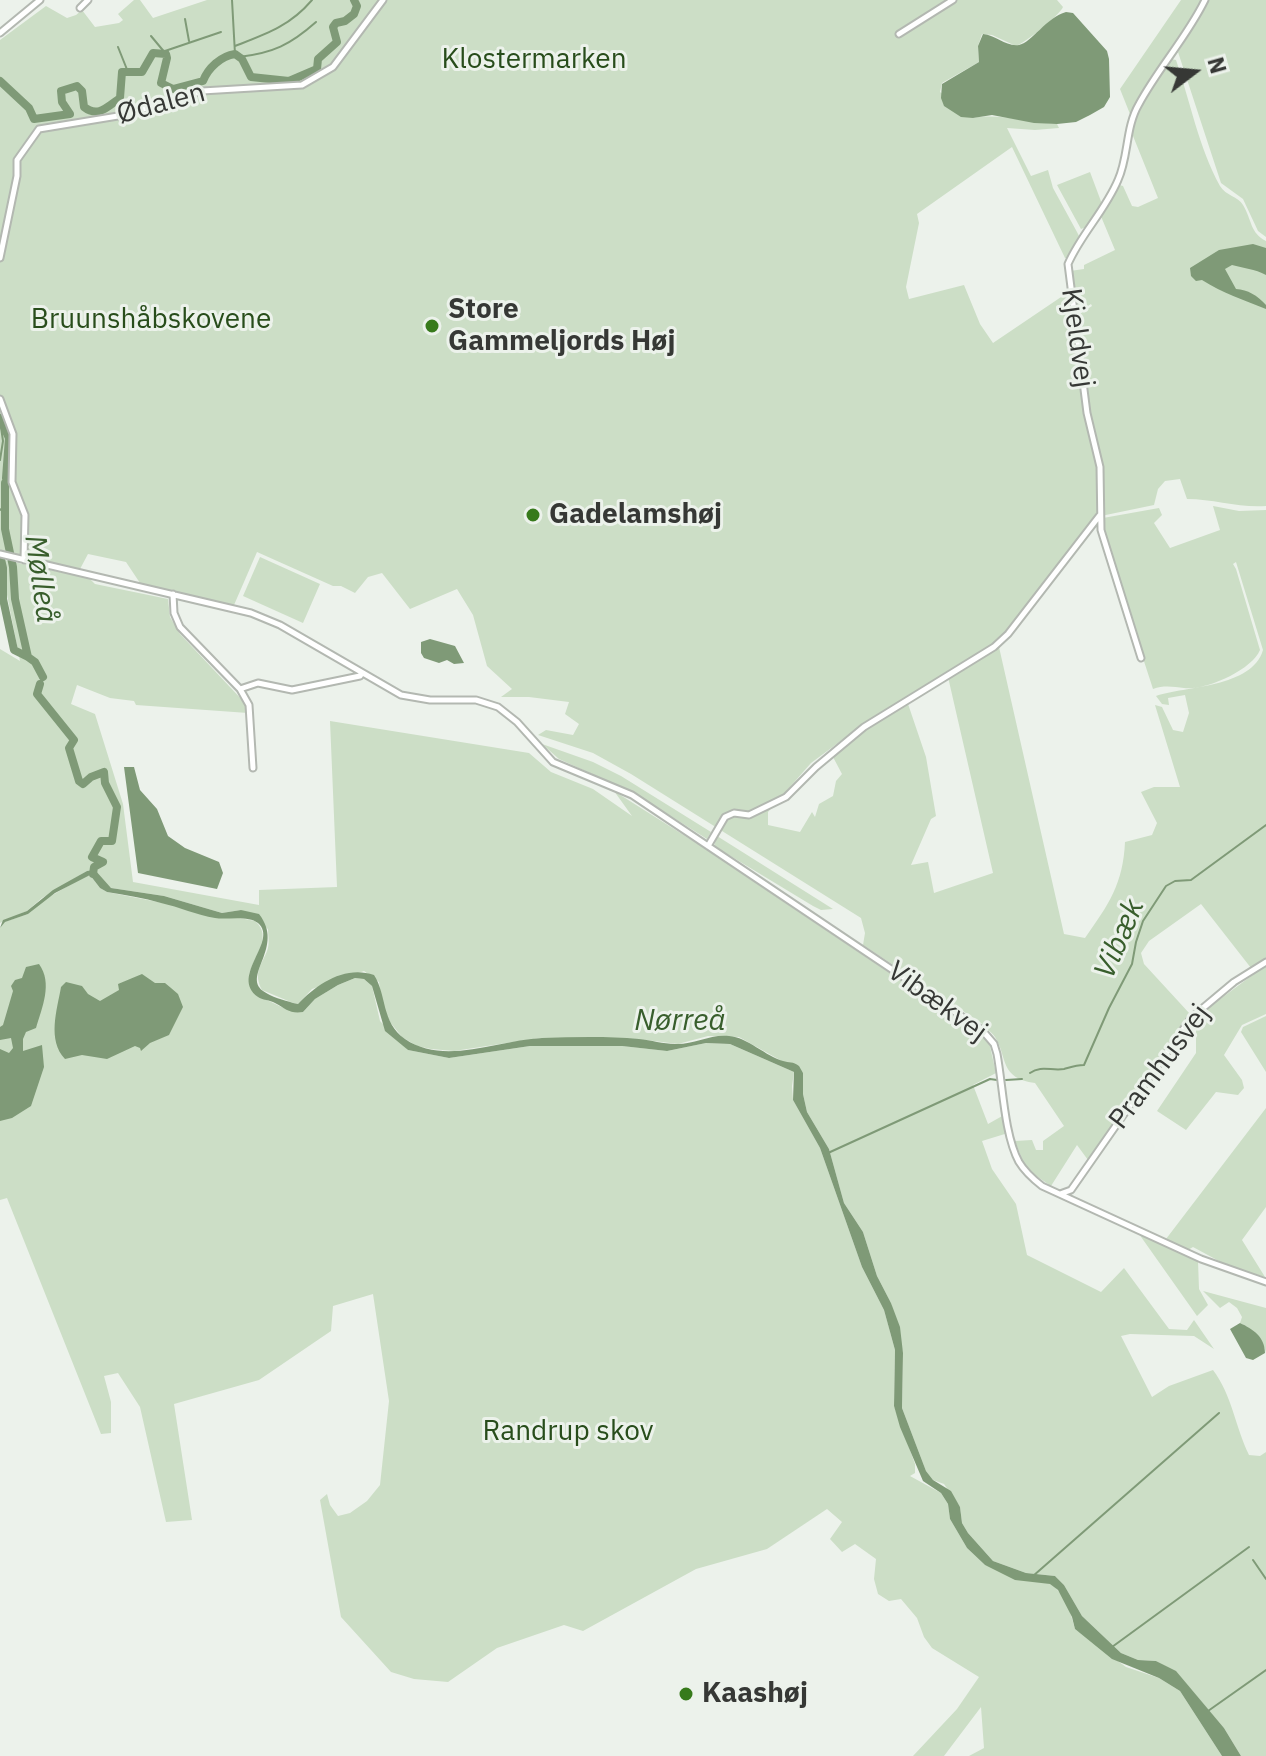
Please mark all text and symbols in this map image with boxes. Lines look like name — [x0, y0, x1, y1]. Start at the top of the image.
north arrow — [1154, 32, 1234, 112]
park label: Klostermarken — [441, 43, 627, 77]
text: N — [1201, 54, 1234, 77]
street label: Ødalen — [113, 76, 209, 132]
street label: Kjeldvej — [1053, 286, 1101, 390]
place label: Store Gammeljords Høj — [448, 293, 675, 359]
park label: Bruunshåbskovene — [31, 303, 271, 337]
marker: Store Gammeljords Høj — [423, 317, 441, 335]
place label: Gadelamshøj — [549, 498, 722, 532]
marker: Gadelamshøj — [524, 506, 542, 524]
water label: Mølleå — [16, 533, 64, 625]
water label: Vibæk — [1087, 894, 1153, 984]
street label: Vibækvej — [881, 955, 993, 1049]
street label: Pramhusvej — [1102, 998, 1218, 1136]
water label: Nørreå — [634, 1003, 726, 1039]
park label: Randrup skov — [483, 1415, 653, 1449]
place label: Kaashøj — [702, 1677, 808, 1711]
marker: Kaashøj — [677, 1685, 695, 1703]

